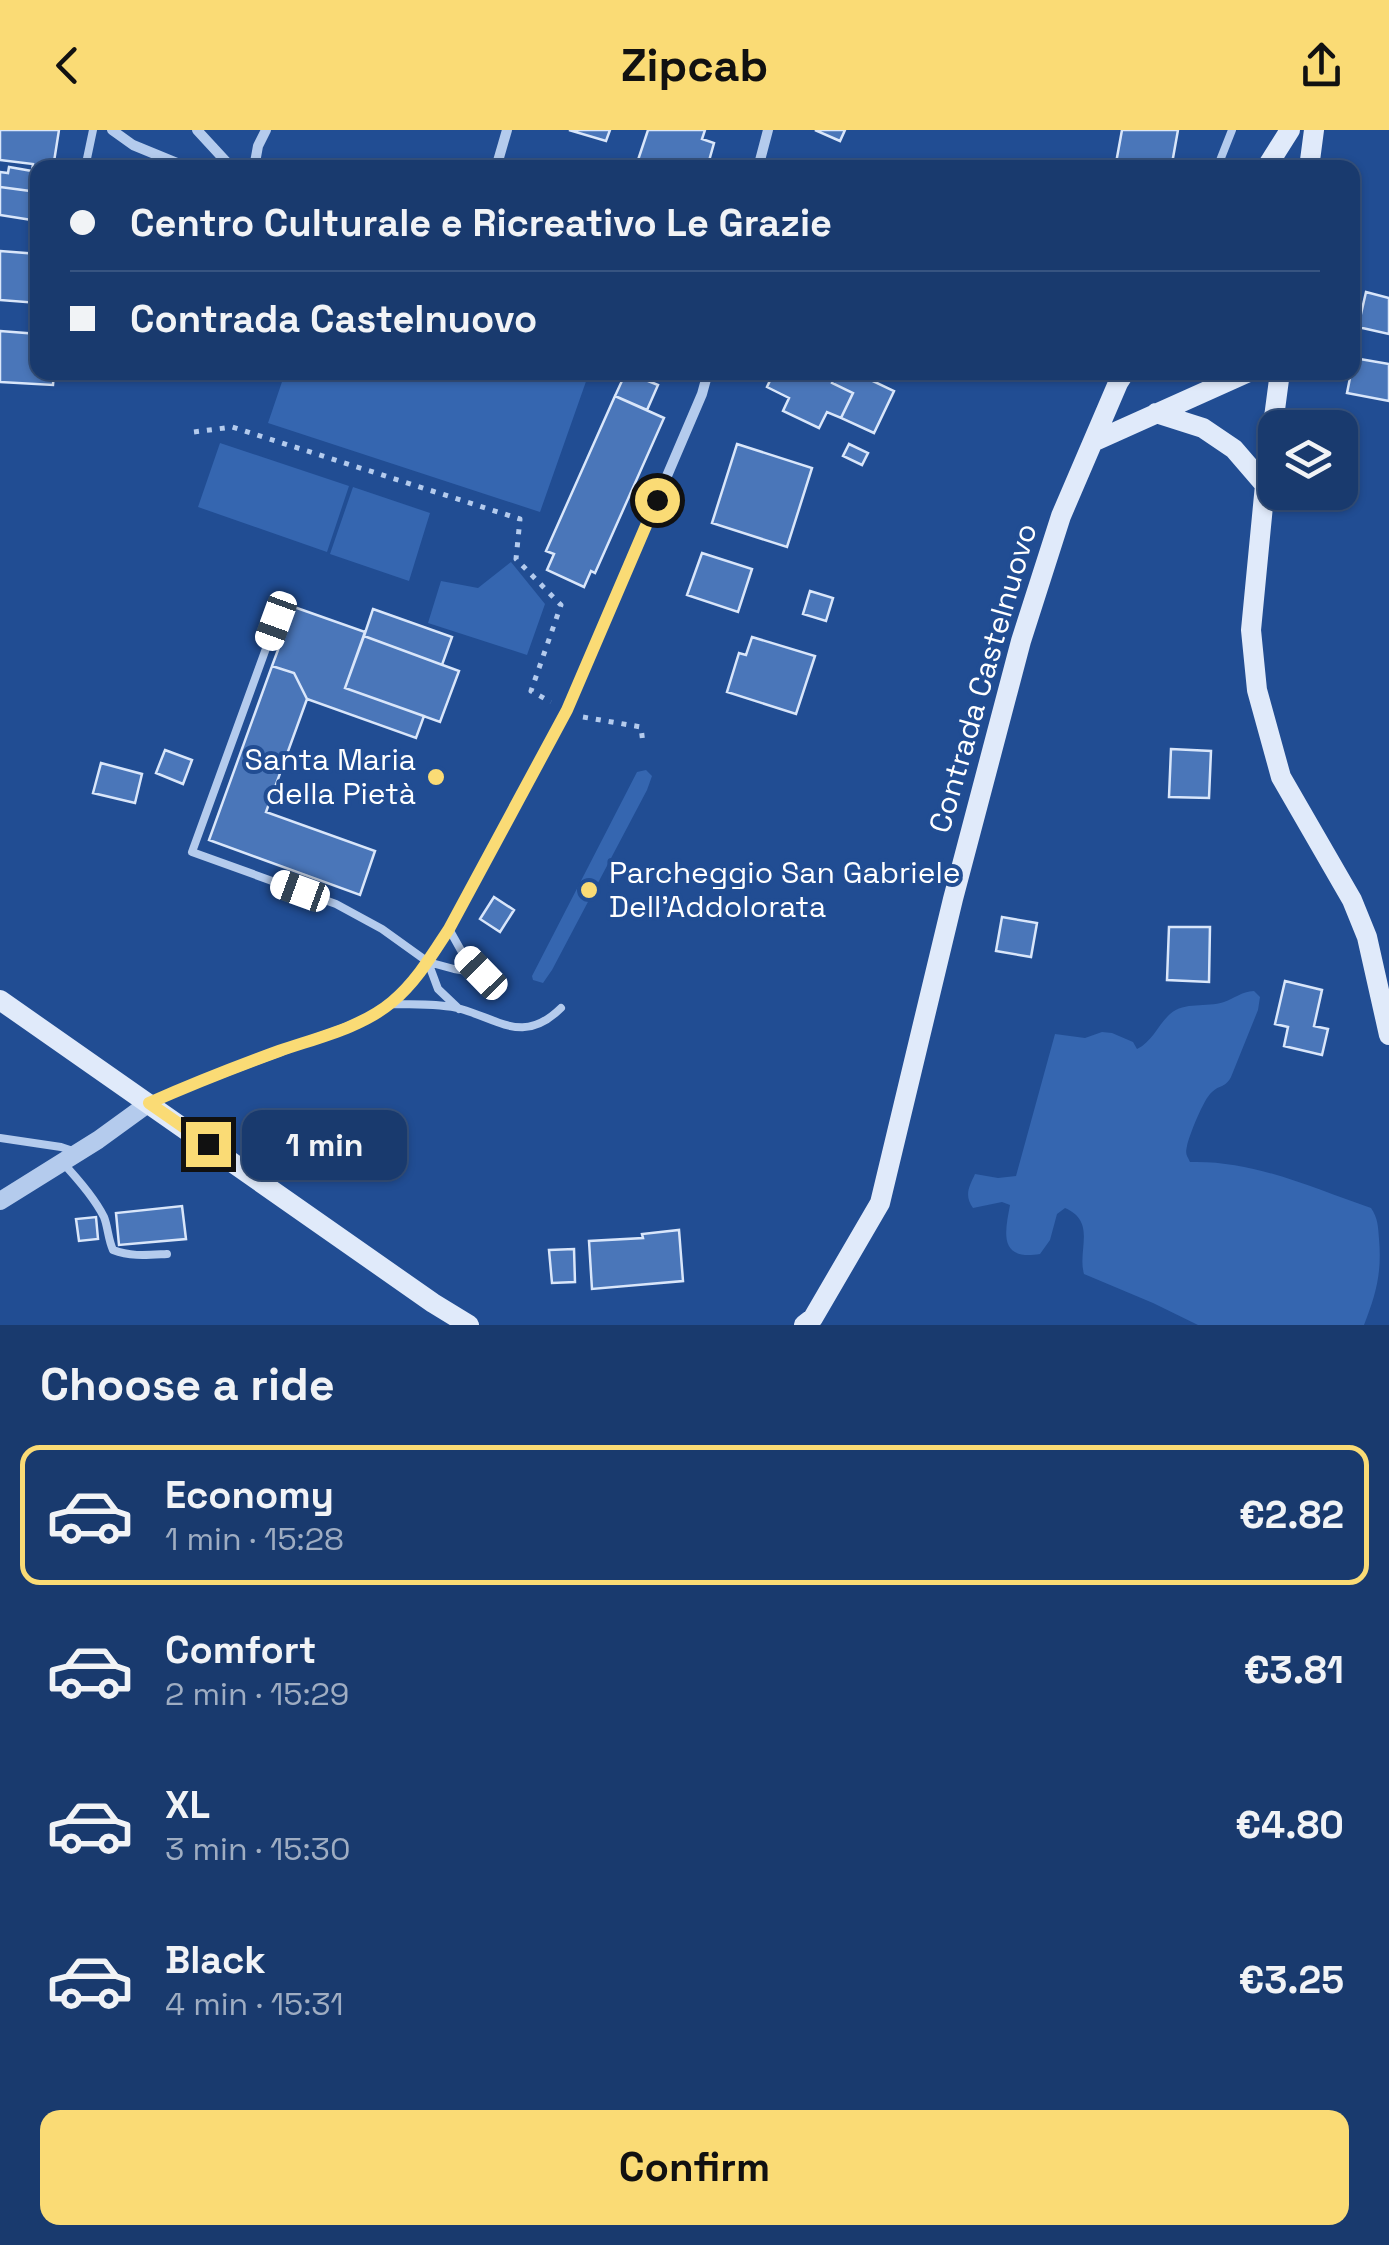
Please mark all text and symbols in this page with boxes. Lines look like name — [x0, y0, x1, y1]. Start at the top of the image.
text: Zipcab — [621, 37, 768, 94]
icon: back — [40, 38, 95, 93]
icon: share — [1294, 38, 1349, 93]
text: Centro Culturale e Ricreativo Le Grazie — [130, 199, 832, 247]
text: Contrada Castelnuovo — [130, 295, 537, 343]
map controls — [1258, 410, 1358, 510]
button: layers — [1258, 410, 1358, 510]
route start — [635, 478, 680, 523]
street label: Contrada Castelnuovo — [920, 519, 1045, 837]
car — [252, 588, 300, 654]
place label: Santa Maria della Pietà — [245, 740, 416, 813]
marker: Santa Maria della Pietà — [425, 766, 447, 788]
place label: Parcheggio San Gabriele Dell'Addolorata — [609, 853, 961, 926]
car — [267, 867, 333, 915]
marker: Parcheggio San Gabriele Dell'Addolorata — [578, 879, 600, 901]
car — [449, 941, 513, 1005]
callout: 1 min — [243, 1109, 408, 1179]
route end — [186, 1122, 231, 1167]
text: 1 min — [285, 1125, 364, 1165]
text: Choose a ride — [40, 1356, 335, 1413]
icon: car — [45, 1470, 135, 1560]
text: Economy — [165, 1471, 334, 1519]
text: €2.82 — [1239, 1491, 1344, 1539]
text: 1 min · 15:28 — [165, 1519, 344, 1559]
icon: car — [45, 1625, 135, 1715]
text: Comfort — [165, 1626, 316, 1674]
text: €3.81 — [1244, 1646, 1344, 1694]
text: 2 min · 15:29 — [165, 1674, 349, 1714]
icon: car — [45, 1780, 135, 1870]
text: XL — [165, 1781, 210, 1829]
text: €4.80 — [1235, 1801, 1344, 1849]
text: 3 min · 15:30 — [165, 1829, 350, 1869]
icon: car — [45, 1935, 135, 2025]
text: Black — [165, 1936, 266, 1984]
text: €3.25 — [1238, 1956, 1344, 2004]
text: 4 min · 15:31 — [165, 1984, 344, 2024]
button: Confirm — [40, 2110, 1349, 2225]

